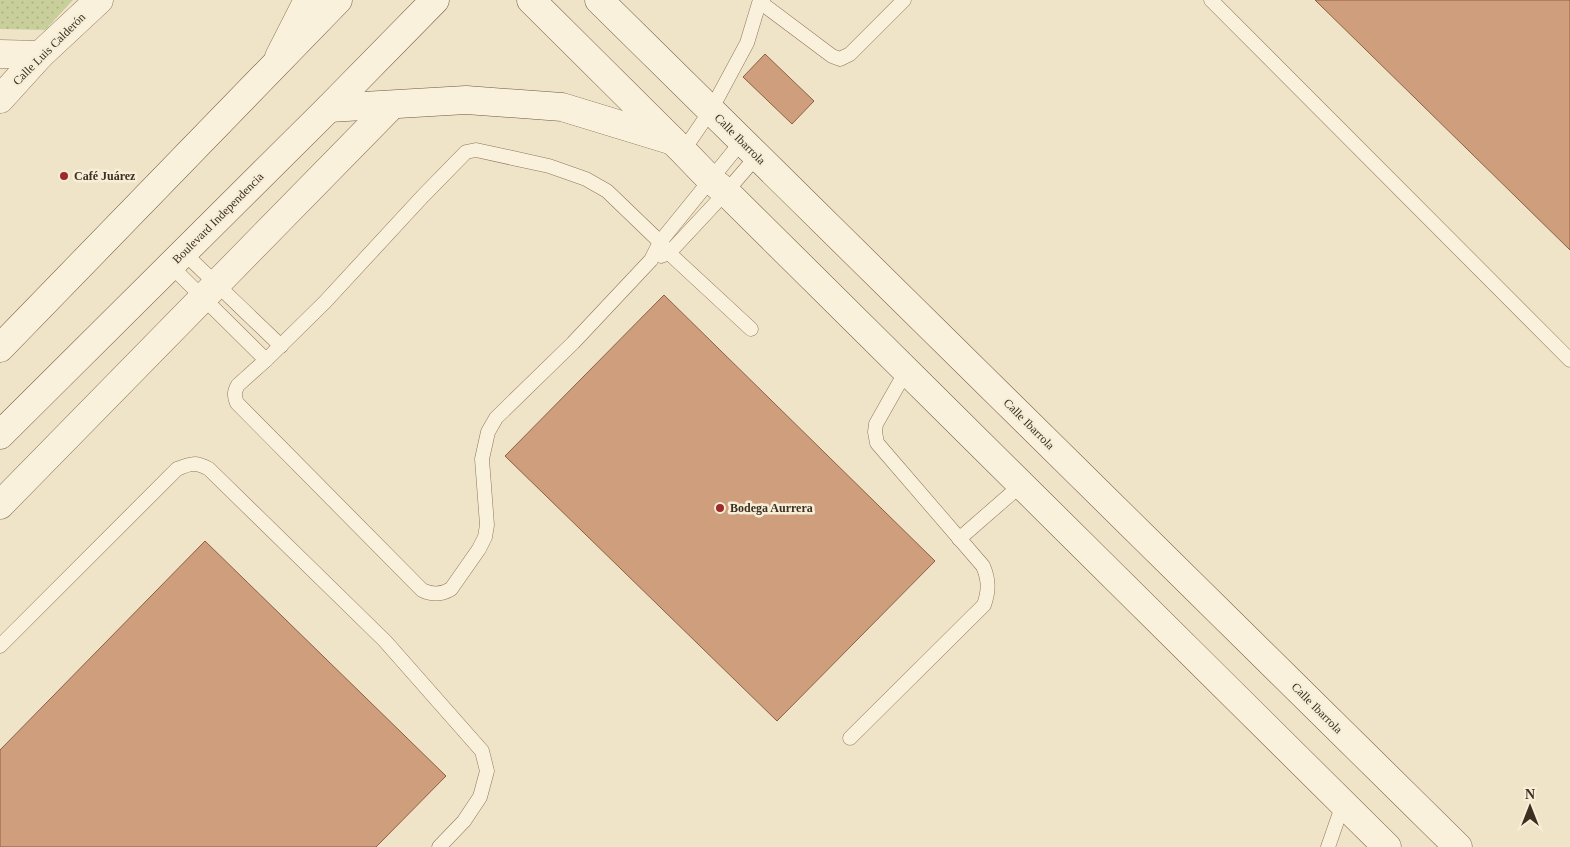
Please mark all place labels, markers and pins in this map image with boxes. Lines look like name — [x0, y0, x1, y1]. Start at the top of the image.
place label: Café Juárez — [74, 169, 136, 183]
marker: Café Juárez — [58, 170, 70, 182]
place label: Bodega Aurrera — [730, 501, 813, 515]
marker: Bodega Aurrera — [714, 502, 726, 514]

